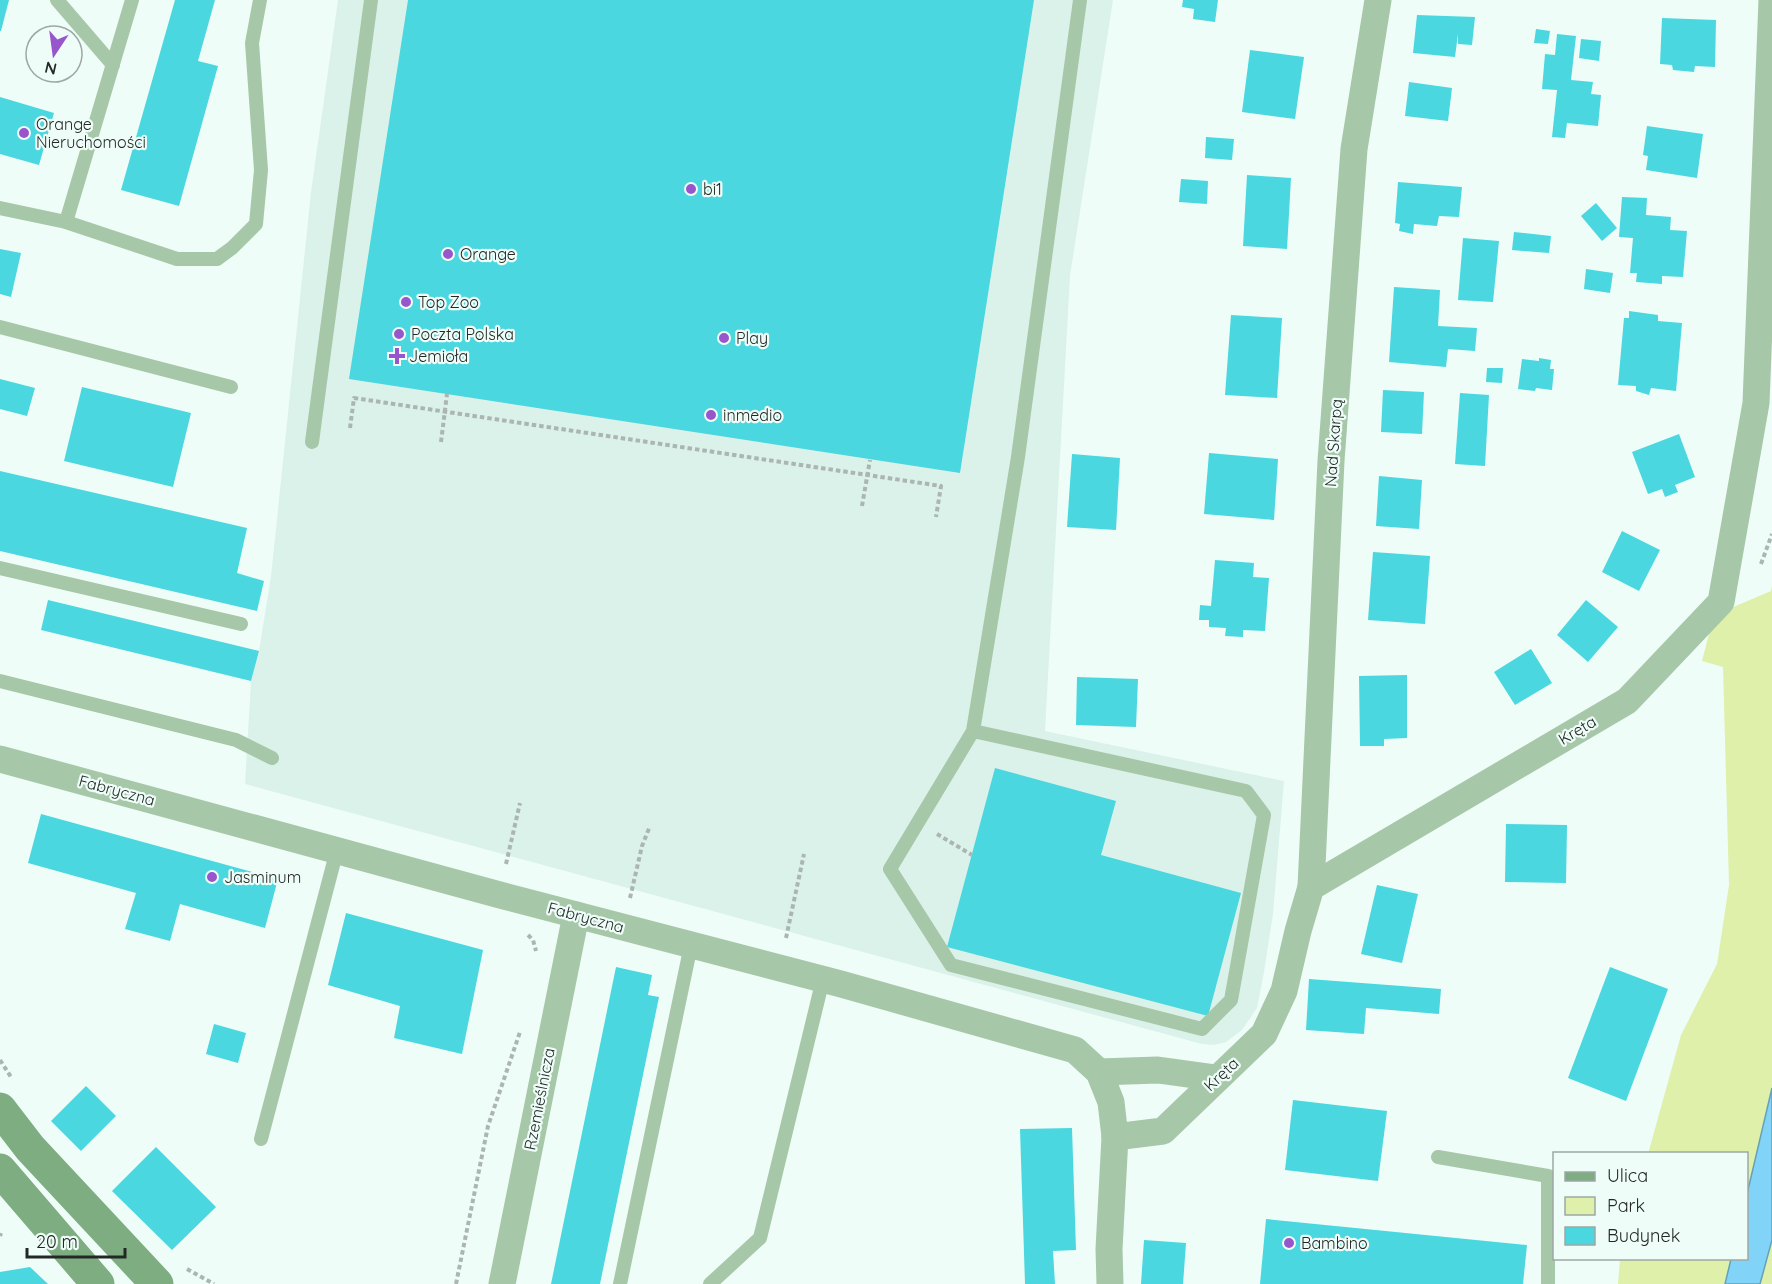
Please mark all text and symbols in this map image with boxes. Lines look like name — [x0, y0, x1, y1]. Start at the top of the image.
north arrow — [24, 24, 84, 84]
text: N — [43, 58, 59, 80]
place label: Orange Nieruchomości — [36, 114, 146, 152]
marker: Orange Nieruchomości — [17, 126, 31, 140]
place label: bi1 — [703, 179, 722, 199]
marker: bi1 — [684, 182, 698, 196]
place label: Orange — [460, 244, 516, 264]
marker: Orange — [441, 247, 455, 261]
place label: Top Zoo — [418, 292, 479, 312]
marker: Top Zoo — [399, 295, 413, 309]
place label: Poczta Polska — [411, 324, 514, 344]
marker: Poczta Polska — [392, 327, 406, 341]
place label: Play — [736, 328, 768, 348]
marker: Play — [717, 331, 731, 345]
place label: Jemioła — [409, 346, 468, 366]
marker: Jemioła — [390, 349, 404, 363]
street label: Nad Skarpą — [1320, 398, 1346, 488]
place label: inmedio — [723, 405, 782, 425]
marker: inmedio — [704, 408, 718, 422]
street label: Kręta — [1554, 711, 1600, 749]
street label: Fabryczna — [77, 770, 157, 810]
place label: Jasminum — [224, 867, 301, 887]
marker: Jasminum — [205, 870, 219, 884]
street label: Fabryczna — [546, 897, 626, 937]
street label: Rzemieślnicza — [519, 1046, 559, 1152]
street label: Kręta — [1199, 1053, 1243, 1095]
legend — [1553, 1152, 1748, 1260]
text: Ulica — [1607, 1164, 1648, 1187]
text: Park — [1607, 1194, 1645, 1217]
scale bar — [27, 1221, 124, 1259]
text: Budynek — [1607, 1224, 1680, 1247]
text: 20 m — [36, 1230, 78, 1253]
place label: Bambino — [1301, 1233, 1368, 1253]
marker: Bambino — [1282, 1236, 1296, 1250]

